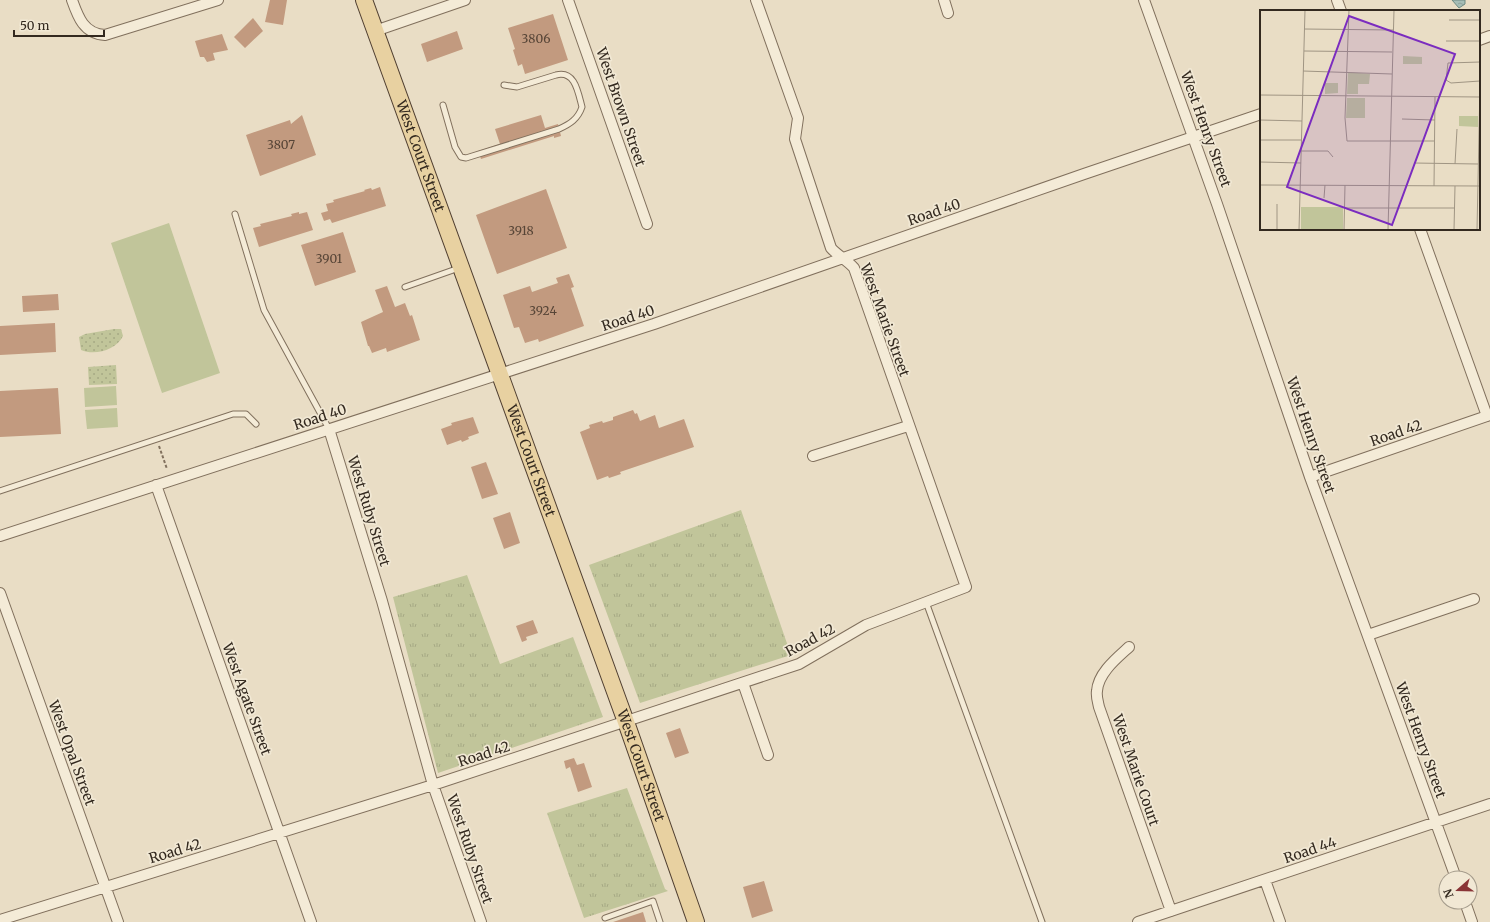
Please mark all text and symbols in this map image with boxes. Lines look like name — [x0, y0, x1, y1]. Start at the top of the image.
inset map — [1260, 10, 1480, 230]
scale bar — [14, 12, 104, 38]
text: 50 m — [20, 18, 49, 33]
house number: 3806 — [522, 31, 550, 46]
street label: West Brown Street — [592, 44, 650, 169]
street label: West Henry Street — [1176, 68, 1236, 190]
street label: West Court Street — [392, 97, 449, 215]
house number: 3807 — [267, 137, 295, 152]
street label: Road 40 — [905, 195, 963, 229]
house number: 3918 — [508, 223, 534, 238]
house number: 3901 — [316, 251, 343, 266]
street label: West Marie Street — [856, 260, 914, 380]
street label: Road 40 — [599, 301, 657, 335]
house number: 3924 — [529, 303, 557, 318]
street label: West Henry Street — [1282, 373, 1340, 496]
street label: Road 40 — [291, 400, 349, 434]
street label: West Court Street — [502, 401, 560, 519]
street label: Road 42 — [1368, 416, 1424, 450]
street label: West Ruby Street — [343, 453, 394, 569]
street label: Road 42 — [782, 619, 838, 661]
street label: West Agate Street — [218, 640, 276, 758]
street label: West Henry Street — [1391, 679, 1451, 801]
street label: West Opal Street — [44, 697, 100, 809]
street label: West Court Street — [613, 706, 669, 824]
street label: West Marie Court — [1108, 711, 1164, 829]
street label: Road 42 — [456, 737, 512, 771]
street label: West Ruby Street — [443, 791, 497, 906]
street label: Road 44 — [1281, 832, 1339, 867]
street label: Road 42 — [147, 835, 203, 867]
north arrow — [1438, 870, 1478, 910]
text: N — [1440, 887, 1457, 900]

